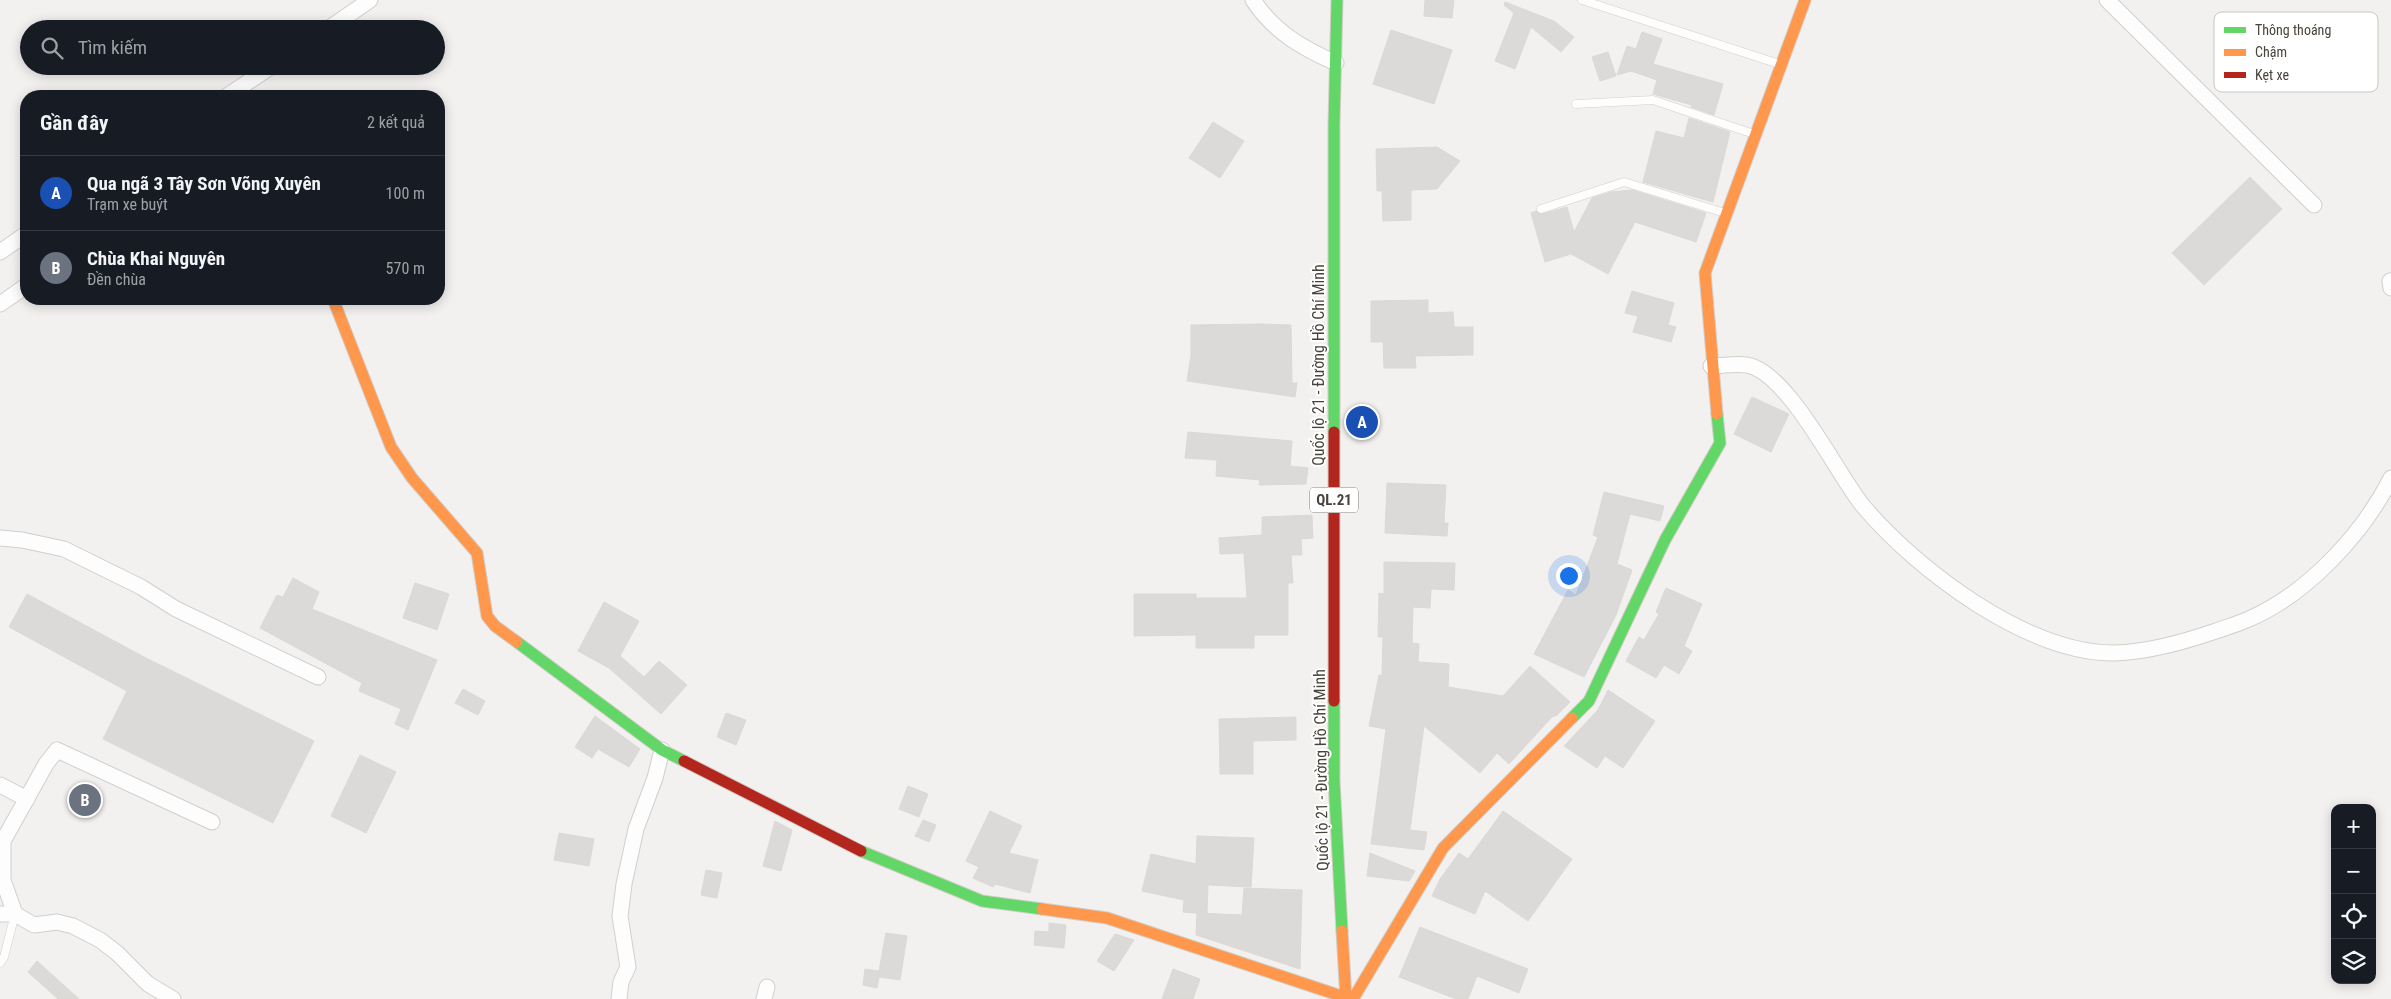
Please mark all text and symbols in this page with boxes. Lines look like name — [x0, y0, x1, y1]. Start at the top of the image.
legend — [2214, 12, 2378, 92]
search box — [20, 20, 445, 75]
text: Thông thoáng — [2255, 22, 2331, 38]
icon: search — [38, 34, 66, 62]
text: Tìm kiếm — [78, 36, 147, 59]
text: Chậm — [2255, 44, 2287, 60]
text: Kẹt xe — [2255, 67, 2289, 83]
text: Gần đây — [40, 111, 108, 135]
text: 2 kết quả — [367, 113, 425, 132]
text: Qua ngã 3 Tây Sơn Võng Xuyên — [87, 172, 321, 195]
text: A — [51, 184, 61, 203]
text: 100 m — [386, 184, 425, 203]
text: Trạm xe buýt — [87, 195, 168, 214]
text: Chùa Khai Nguyên — [87, 247, 225, 270]
text: B — [52, 259, 60, 278]
text: 570 m — [386, 259, 425, 278]
street label: Quốc lộ 21 - Đường Hồ Chí Minh — [1309, 264, 1328, 466]
text: Đền chùa — [87, 270, 146, 289]
pin: A — [1346, 403, 1378, 441]
road number: QL.21 — [1310, 488, 1358, 512]
your location — [1556, 563, 1582, 589]
street label: Quốc lộ 21 - Đường Hồ Chí Minh — [1310, 669, 1332, 871]
pin: B — [69, 781, 101, 819]
map controls — [2331, 804, 2376, 984]
button: + — [2331, 804, 2376, 849]
button: − — [2331, 849, 2376, 894]
button: locate — [2331, 894, 2376, 939]
button: layers — [2331, 939, 2376, 984]

